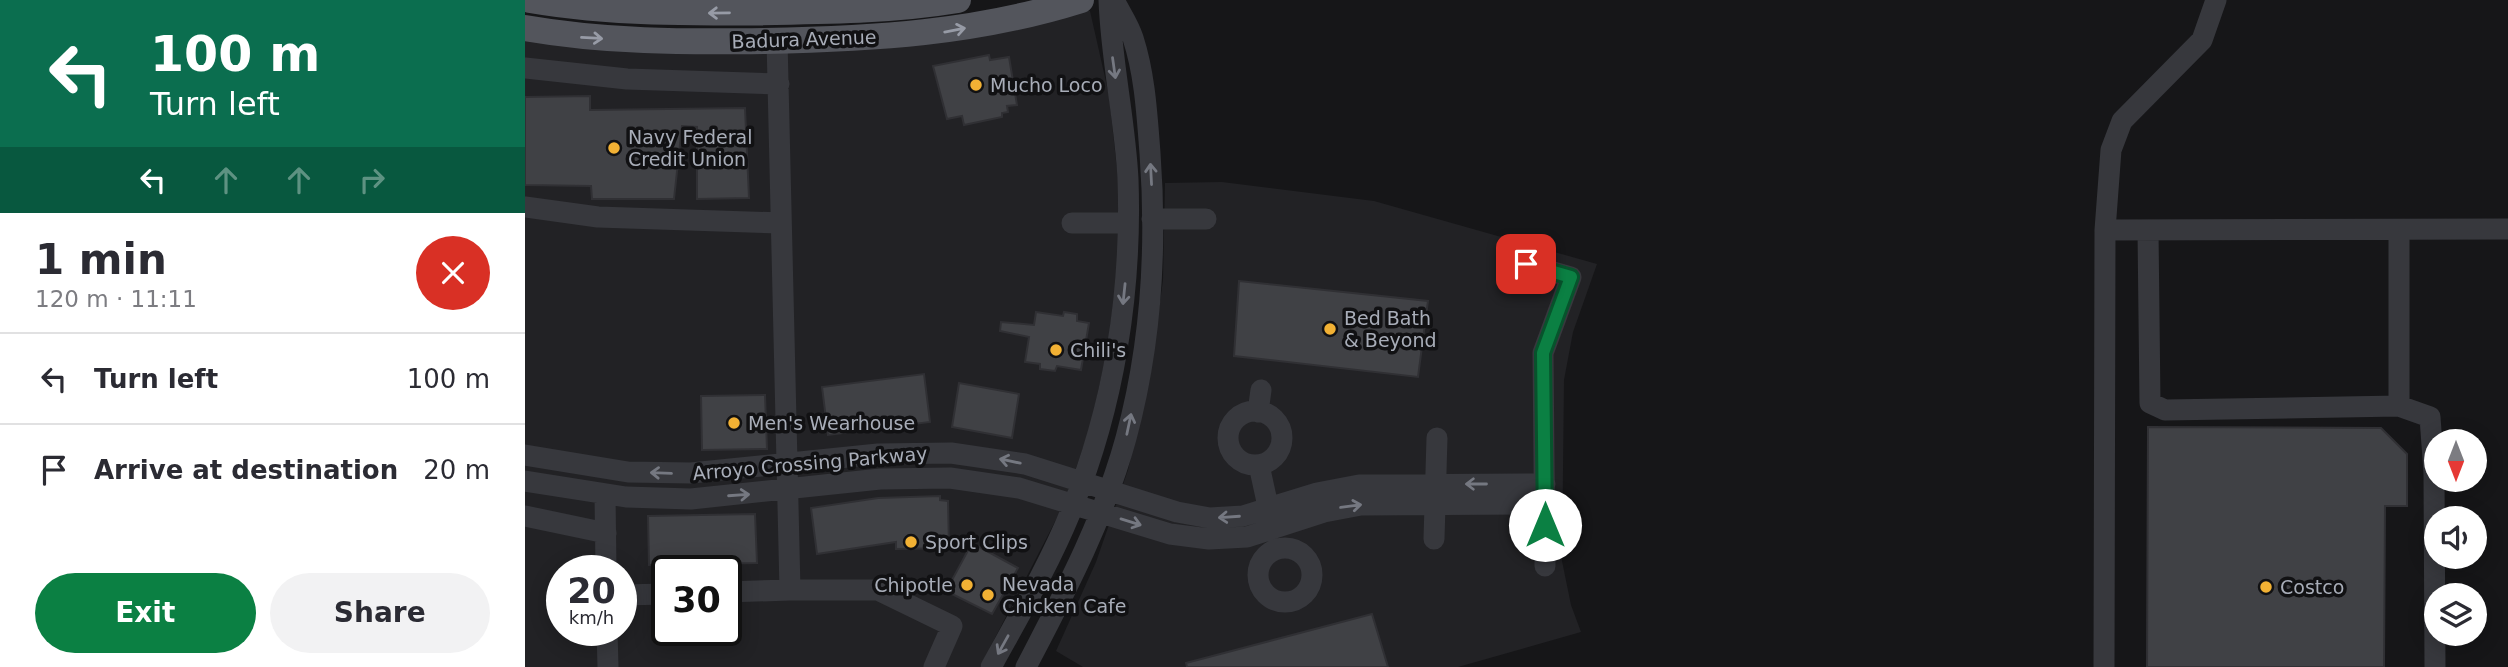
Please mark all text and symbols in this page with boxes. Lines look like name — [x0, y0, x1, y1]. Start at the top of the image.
one-way arrow — [708, 6, 731, 19]
one-way arrow — [943, 22, 966, 36]
street label: Badura Avenue — [731, 25, 877, 53]
text: 100 m — [150, 26, 320, 83]
icon: left — [35, 28, 126, 119]
one-way arrow — [581, 32, 604, 45]
one-way arrow — [1108, 56, 1121, 79]
place label: Mucho Loco — [990, 74, 1103, 96]
marker: Mucho Loco — [968, 77, 984, 93]
text: Turn left — [150, 85, 280, 123]
place label: Navy Federal Credit Union — [628, 126, 752, 170]
marker: Navy Federal Credit Union — [606, 140, 622, 156]
icon: left — [134, 161, 172, 199]
icon: ahead — [207, 161, 245, 199]
icon: ahead — [280, 161, 318, 199]
icon: right — [353, 161, 391, 199]
one-way arrow — [1144, 164, 1157, 186]
pin — [1496, 234, 1556, 294]
text: 1 min — [35, 235, 167, 284]
button: close — [416, 236, 490, 310]
icon: arrive — [1507, 245, 1545, 283]
one-way arrow — [1117, 283, 1130, 305]
text: 120 m · 11:11 — [35, 286, 197, 312]
place label: Bed Bath & Beyond — [1344, 307, 1437, 351]
marker: Bed Bath & Beyond — [1322, 321, 1338, 337]
place label: Chili's — [1070, 339, 1126, 361]
marker: Chili's — [1048, 342, 1064, 358]
icon: left — [35, 360, 73, 398]
text: Turn left — [94, 364, 218, 394]
text: 100 m — [407, 364, 490, 394]
place label: Men's Wearhouse — [748, 412, 915, 434]
one-way arrow — [1122, 413, 1136, 436]
marker: Men's Wearhouse — [726, 415, 742, 431]
north arrow — [2424, 429, 2487, 492]
map controls — [2424, 429, 2487, 646]
street label: Arroyo Crossing Parkway — [692, 442, 928, 484]
icon: arrive — [35, 451, 73, 489]
one-way arrow — [999, 453, 1022, 467]
text: Arrive at destination — [94, 455, 398, 485]
text: 20 m — [423, 455, 490, 485]
one-way arrow — [650, 466, 673, 479]
one-way arrow — [1465, 477, 1488, 491]
one-way arrow — [727, 488, 750, 501]
position arrow — [1508, 488, 1582, 562]
one-way arrow — [1339, 500, 1362, 513]
button: sound — [2424, 506, 2487, 569]
one-way arrow — [1218, 511, 1241, 524]
one-way arrow — [1120, 516, 1142, 529]
place label: Sport Clips — [925, 531, 1028, 553]
marker: Sport Clips — [903, 534, 919, 550]
speed limit sign: 30 — [651, 555, 742, 646]
text: 20 — [567, 571, 616, 611]
button: Exit — [35, 573, 256, 653]
button: Share — [270, 573, 490, 653]
place label: Nevada Chicken Cafe — [1002, 573, 1126, 617]
place label: Chipotle — [874, 574, 953, 596]
place label: Costco — [2280, 576, 2344, 598]
marker: Chipotle — [959, 577, 975, 593]
marker: Costco — [2258, 579, 2274, 595]
button: layers — [2424, 583, 2487, 646]
marker: Nevada Chicken Cafe — [980, 587, 996, 603]
text: km/h — [569, 607, 614, 628]
one-way arrow — [996, 635, 1010, 655]

